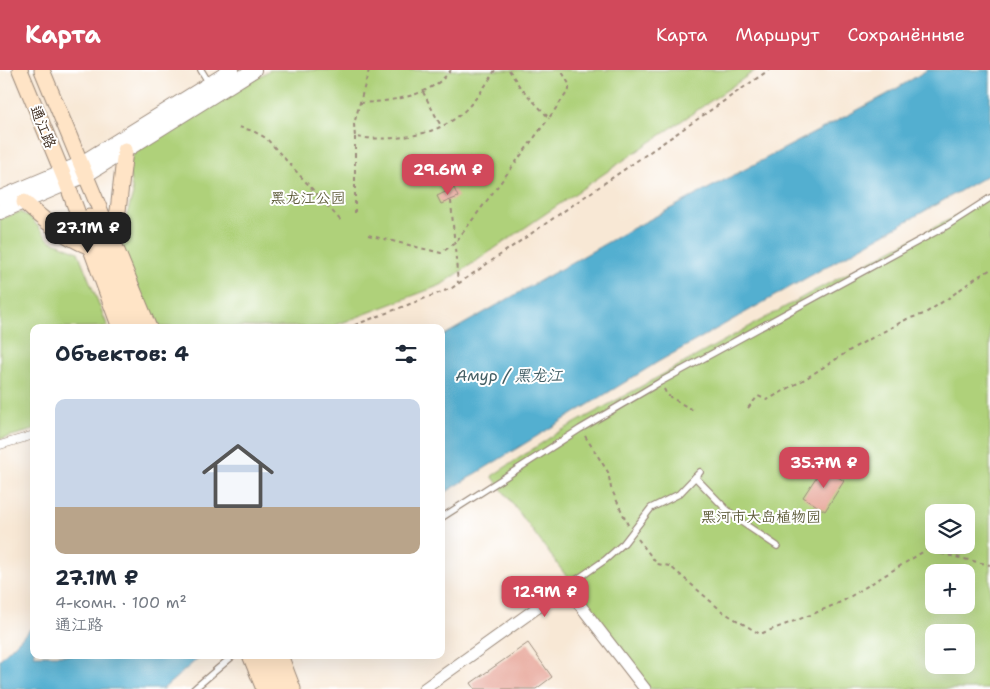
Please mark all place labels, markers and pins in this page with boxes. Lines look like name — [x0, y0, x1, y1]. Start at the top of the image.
pin: 29.6M ₽ — [402, 154, 494, 196]
pin: 27.1M ₽ — [42, 212, 134, 254]
pin: 35.7M ₽ — [778, 446, 870, 489]
pin: 12.9M ₽ — [499, 576, 591, 618]

